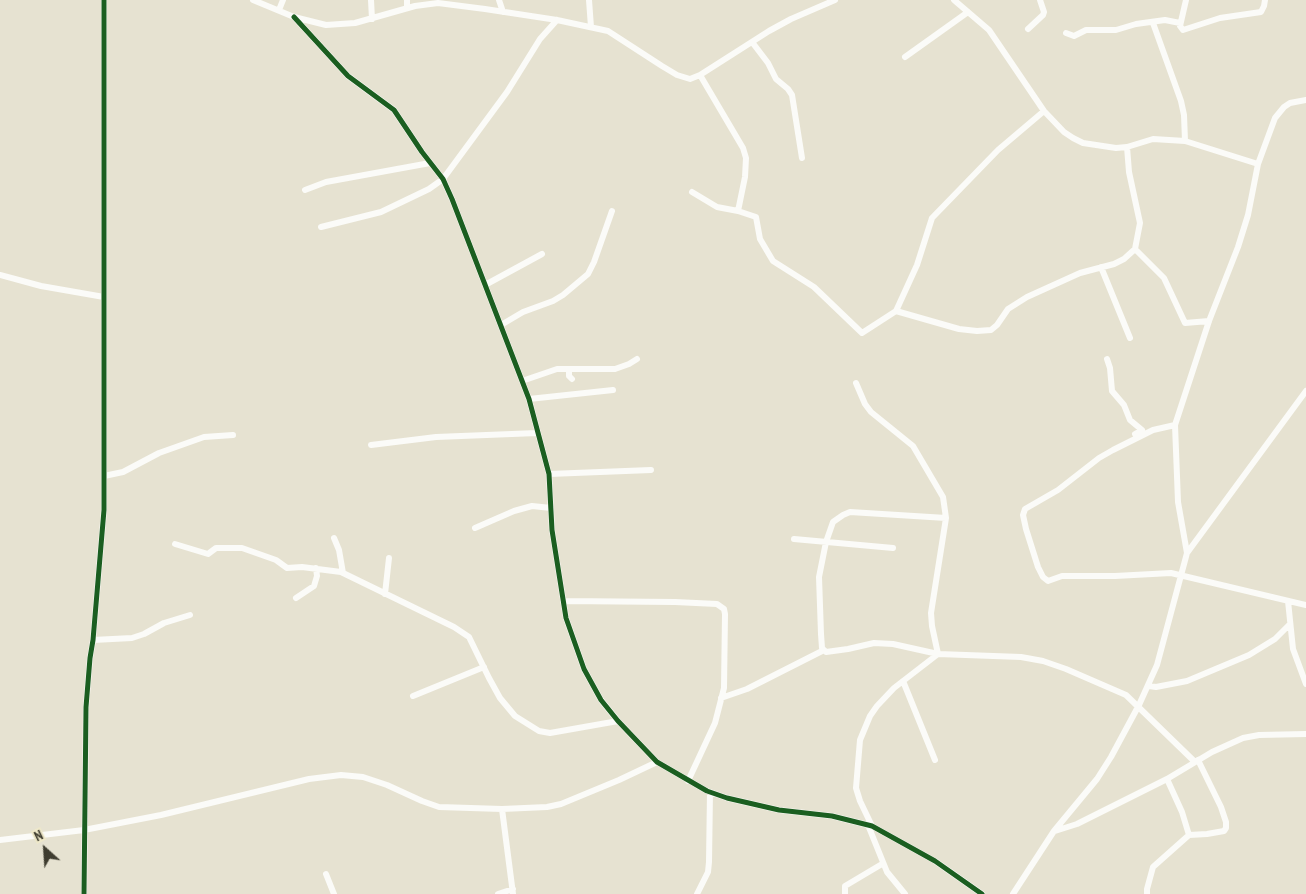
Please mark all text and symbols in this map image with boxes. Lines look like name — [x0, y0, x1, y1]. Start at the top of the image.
north arrow — [20, 824, 70, 874]
text: N — [31, 826, 46, 845]

